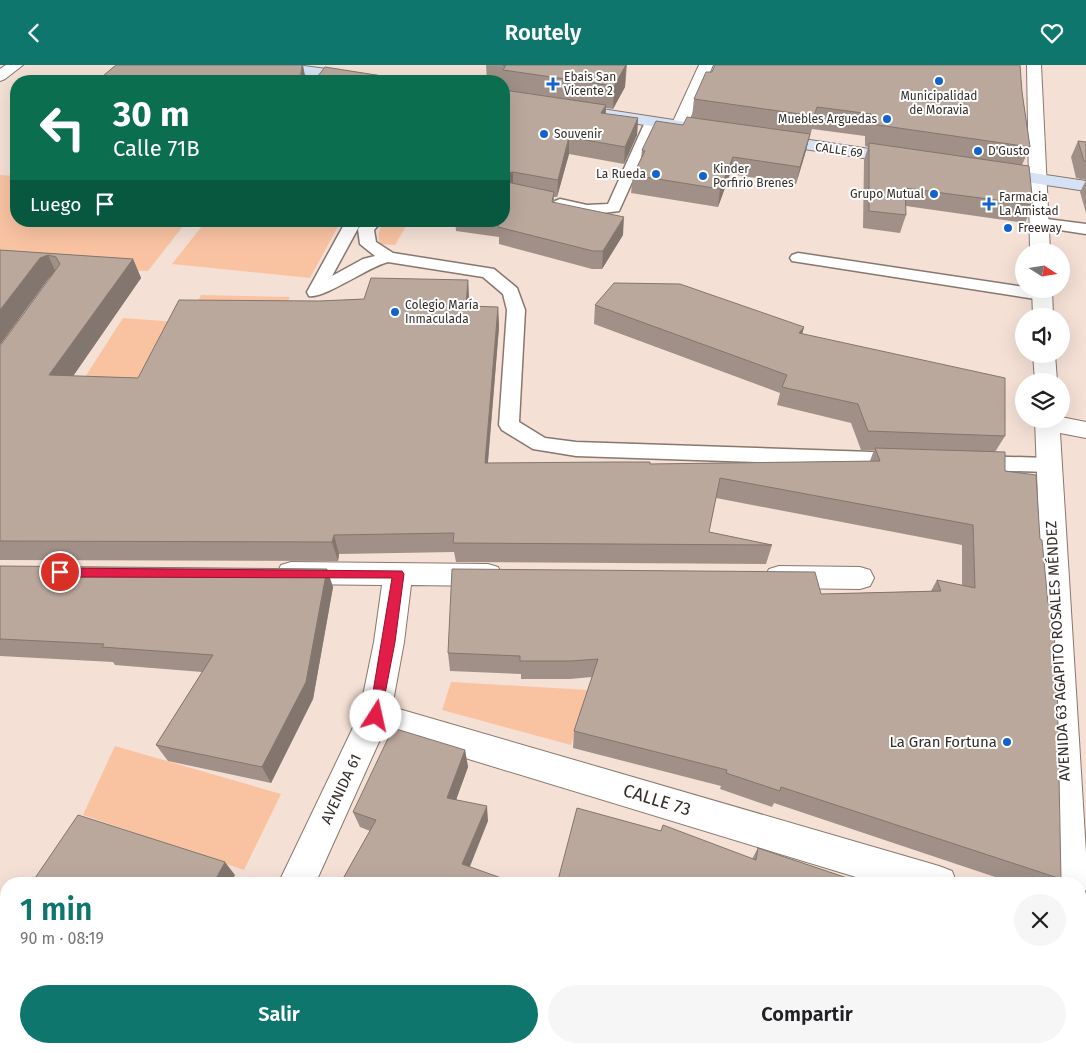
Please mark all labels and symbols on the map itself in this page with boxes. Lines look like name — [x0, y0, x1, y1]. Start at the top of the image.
place label: Ebais San Vicente 2 — [564, 70, 616, 98]
marker: Municipalidad de Moravia — [933, 75, 945, 87]
marker: Ebais San Vicente 2 — [546, 77, 560, 91]
place label: Municipalidad de Moravia — [900, 89, 978, 117]
place label: Muebles Arguedas — [778, 112, 877, 126]
marker: Muebles Arguedas — [881, 113, 893, 125]
place label: Souvenir — [554, 127, 602, 141]
marker: Souvenir — [538, 128, 550, 140]
street label: CALLE 69 — [814, 140, 864, 160]
place label: D'Gusto — [988, 144, 1030, 158]
marker: D'Gusto — [972, 145, 984, 157]
place label: Kinder Porfirio Brenes — [713, 162, 794, 190]
place label: La Rueda — [596, 167, 646, 181]
marker: La Rueda — [650, 168, 662, 180]
marker: Kinder Porfirio Brenes — [697, 170, 709, 182]
place label: Grupo Mutual — [850, 187, 924, 201]
marker: Grupo Mutual — [928, 188, 940, 200]
place label: Farmacia La Amistad — [999, 190, 1059, 218]
marker: Farmacia La Amistad — [983, 198, 995, 210]
place label: Freeway — [1018, 221, 1062, 235]
marker: Freeway — [1002, 222, 1014, 234]
north arrow — [1015, 243, 1070, 297]
place label: Colegio María Inmaculada — [405, 298, 479, 326]
marker: Colegio María Inmaculada — [389, 306, 401, 318]
street label: AVENIDA 63 AGAPITO ROSALES MÉNDEZ — [1042, 520, 1074, 782]
pin — [39, 551, 81, 593]
position arrow — [349, 689, 401, 741]
place label: La Gran Fortuna — [889, 733, 997, 751]
marker: La Gran Fortuna — [1001, 736, 1013, 748]
street label: AVENIDA 61 — [317, 751, 365, 827]
street label: CALLE 73 — [621, 779, 693, 821]

